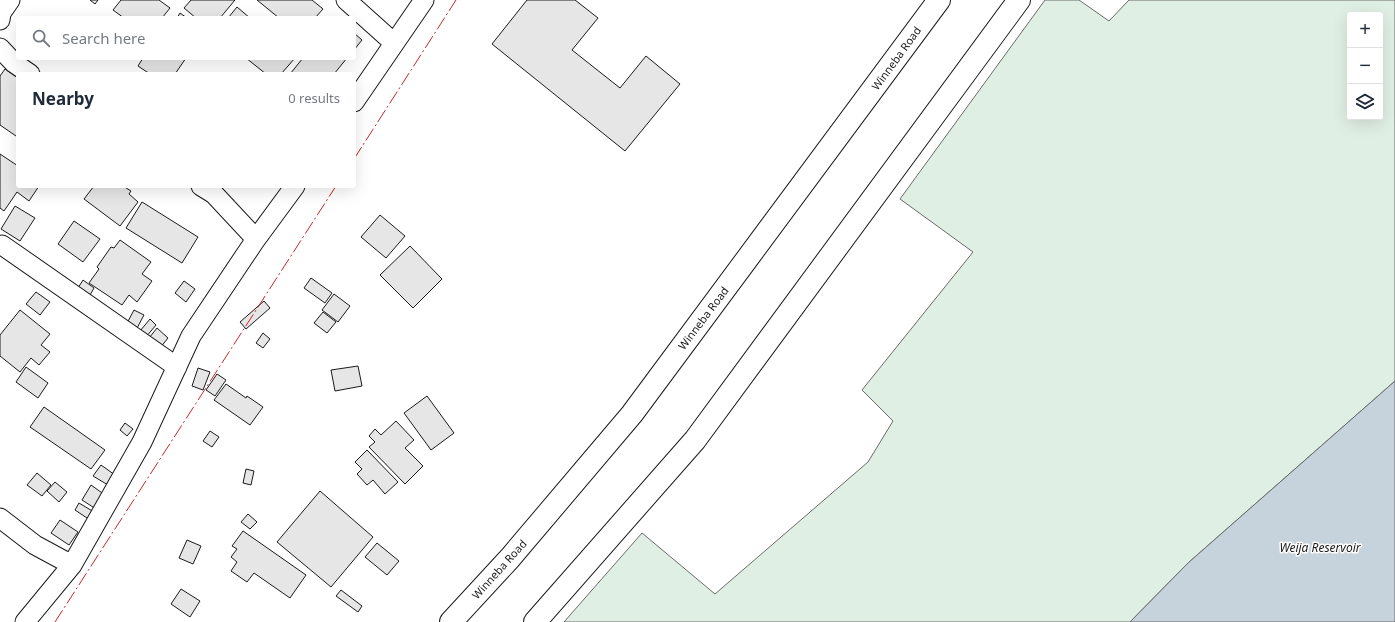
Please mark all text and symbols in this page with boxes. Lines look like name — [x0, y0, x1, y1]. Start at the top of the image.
map controls — [1347, 12, 1383, 120]
button: + — [1347, 12, 1383, 48]
search box — [16, 16, 356, 60]
street label: Winneba Road — [868, 23, 924, 93]
icon: search — [30, 27, 52, 49]
text: Search here — [62, 28, 145, 48]
button: − — [1347, 48, 1383, 84]
button: layers — [1347, 84, 1383, 120]
text: Nearby — [32, 87, 94, 110]
text: 0 results — [288, 89, 340, 107]
street label: Winneba Road — [674, 283, 732, 353]
street label: Winneba Road — [468, 536, 530, 602]
water label: Weija Reservoir — [1279, 539, 1362, 556]

